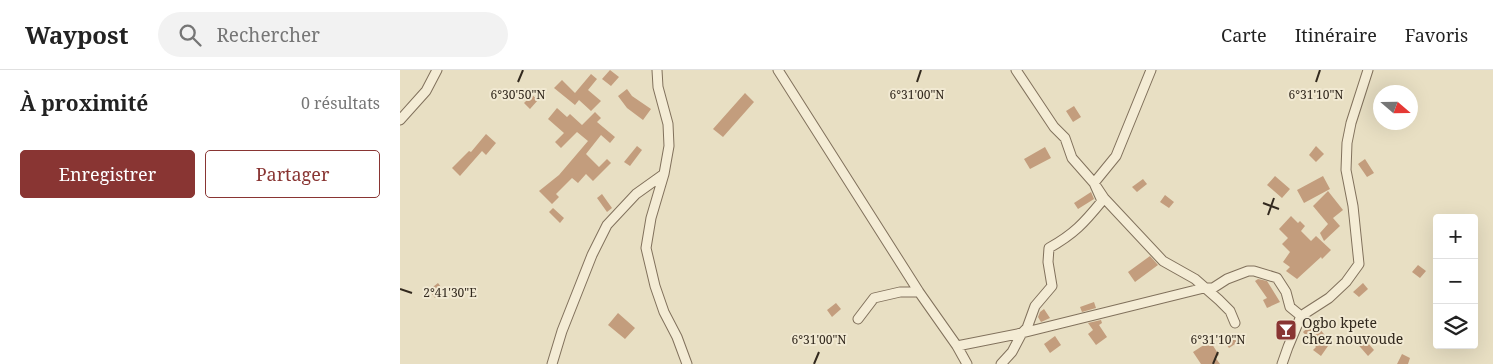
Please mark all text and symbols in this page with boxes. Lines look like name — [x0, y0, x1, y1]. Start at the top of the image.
search box — [158, 12, 508, 57]
text: Waypost — [25, 18, 128, 51]
icon: search — [176, 21, 204, 49]
text: Rechercher — [216, 22, 320, 48]
text: Carte — [1221, 23, 1267, 47]
text: Itinéraire — [1295, 23, 1377, 47]
text: Favoris — [1405, 23, 1468, 47]
north arrow — [1373, 85, 1418, 130]
text: 6°30'50"N — [490, 86, 546, 103]
text: 6°31'00"N — [889, 86, 945, 103]
text: 6°31'10"N — [1288, 86, 1344, 103]
text: À proximité — [20, 89, 148, 117]
text: 0 résultats — [301, 92, 380, 114]
button: Enregistrer — [20, 150, 195, 198]
button: Partager — [205, 150, 380, 198]
map controls — [1433, 214, 1478, 349]
button: + — [1433, 214, 1478, 259]
button: − — [1433, 259, 1478, 304]
text: 2°41'30"E — [423, 284, 477, 301]
button: layers — [1433, 304, 1478, 349]
place label: Ogbo kpete chez nouvoude — [1302, 313, 1403, 348]
bar icon: Ogbo kpete chez nouvoude — [1274, 318, 1298, 342]
text: 6°31'00"N — [791, 331, 847, 348]
text: 6°31'10"N — [1190, 331, 1246, 348]

